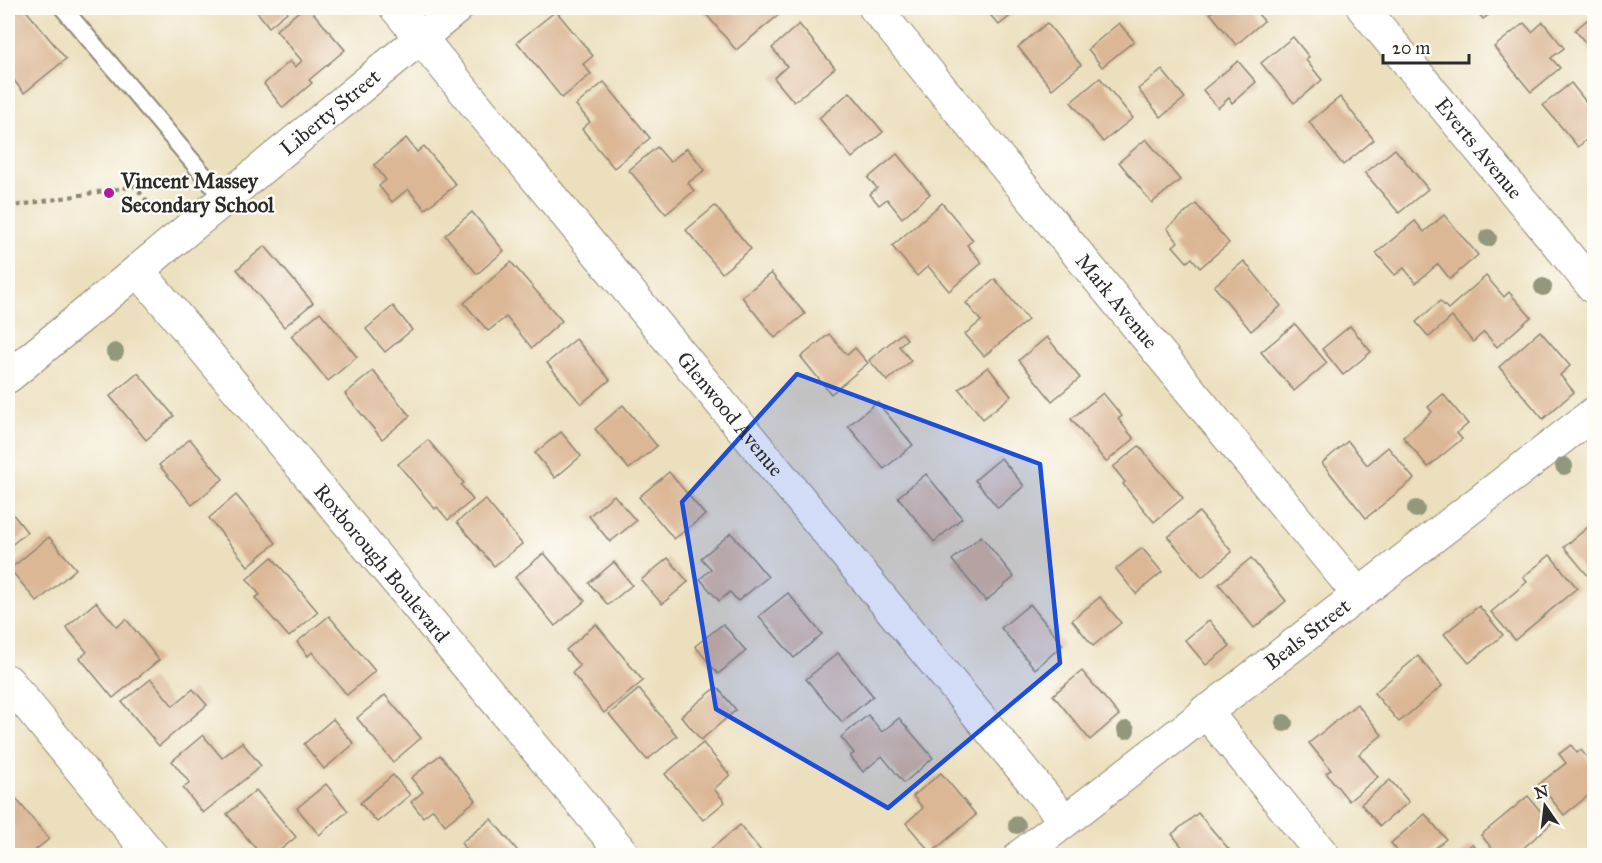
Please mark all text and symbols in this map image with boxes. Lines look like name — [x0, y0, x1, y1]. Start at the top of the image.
scale bar — [1383, 27, 1468, 65]
text: 20 m — [1392, 37, 1430, 59]
street label: Liberty Street — [275, 63, 386, 161]
street label: Everts Avenue — [1429, 92, 1528, 205]
place label: Vincent Massey Secondary School — [120, 168, 275, 218]
marker: Vincent Massey Secondary School — [102, 186, 116, 200]
street label: Mark Avenue — [1070, 248, 1164, 354]
street label: Glenwood Avenue — [671, 346, 789, 482]
street label: Roxborough Boulevard — [308, 478, 455, 648]
street label: Beals Street — [1259, 593, 1356, 676]
north arrow — [1515, 776, 1575, 836]
text: N — [1533, 781, 1551, 803]

